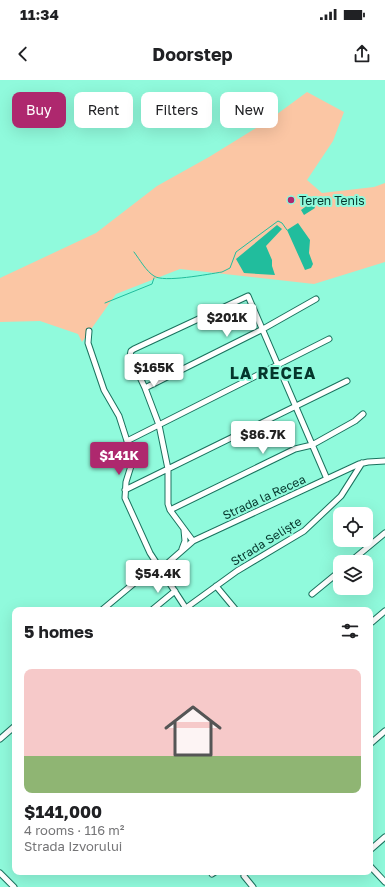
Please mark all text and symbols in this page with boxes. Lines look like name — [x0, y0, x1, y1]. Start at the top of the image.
text: 11:34 — [20, 5, 59, 23]
icon: back — [12, 43, 34, 65]
text: Doorstep — [152, 43, 233, 65]
icon: share — [351, 43, 373, 65]
chip: Buy — [12, 92, 66, 128]
chip: Rent — [74, 92, 133, 128]
chip: Filters — [141, 92, 212, 128]
chip: New — [220, 92, 278, 128]
place label: Teren Tenis — [299, 193, 365, 208]
marker: Teren Tenis — [286, 195, 296, 205]
pin: $201K — [199, 304, 255, 338]
text: $201K — [206, 309, 248, 325]
pin: $165K — [126, 354, 182, 388]
text: $165K — [133, 359, 175, 375]
district label: LA RECEA — [230, 363, 316, 383]
pin: $86.7K — [230, 421, 296, 455]
text: $86.7K — [240, 426, 286, 442]
pin: $141K — [91, 442, 147, 476]
text: $141K — [99, 447, 139, 463]
street label: Strada la Recea — [220, 471, 308, 523]
map controls — [333, 507, 373, 595]
button: locate — [333, 507, 373, 547]
street label: Strada Seliște — [228, 513, 304, 569]
button: layers — [333, 555, 373, 595]
pin: $54.4K — [125, 560, 191, 594]
text: $54.4K — [135, 565, 181, 581]
icon: filters — [339, 620, 361, 642]
text: 5 homes — [24, 621, 94, 642]
icon: home — [157, 695, 229, 767]
text: $141,000 — [24, 801, 102, 822]
text: 4 rooms · 116 m² — [24, 822, 124, 838]
text: Strada Izvorului — [24, 838, 122, 854]

